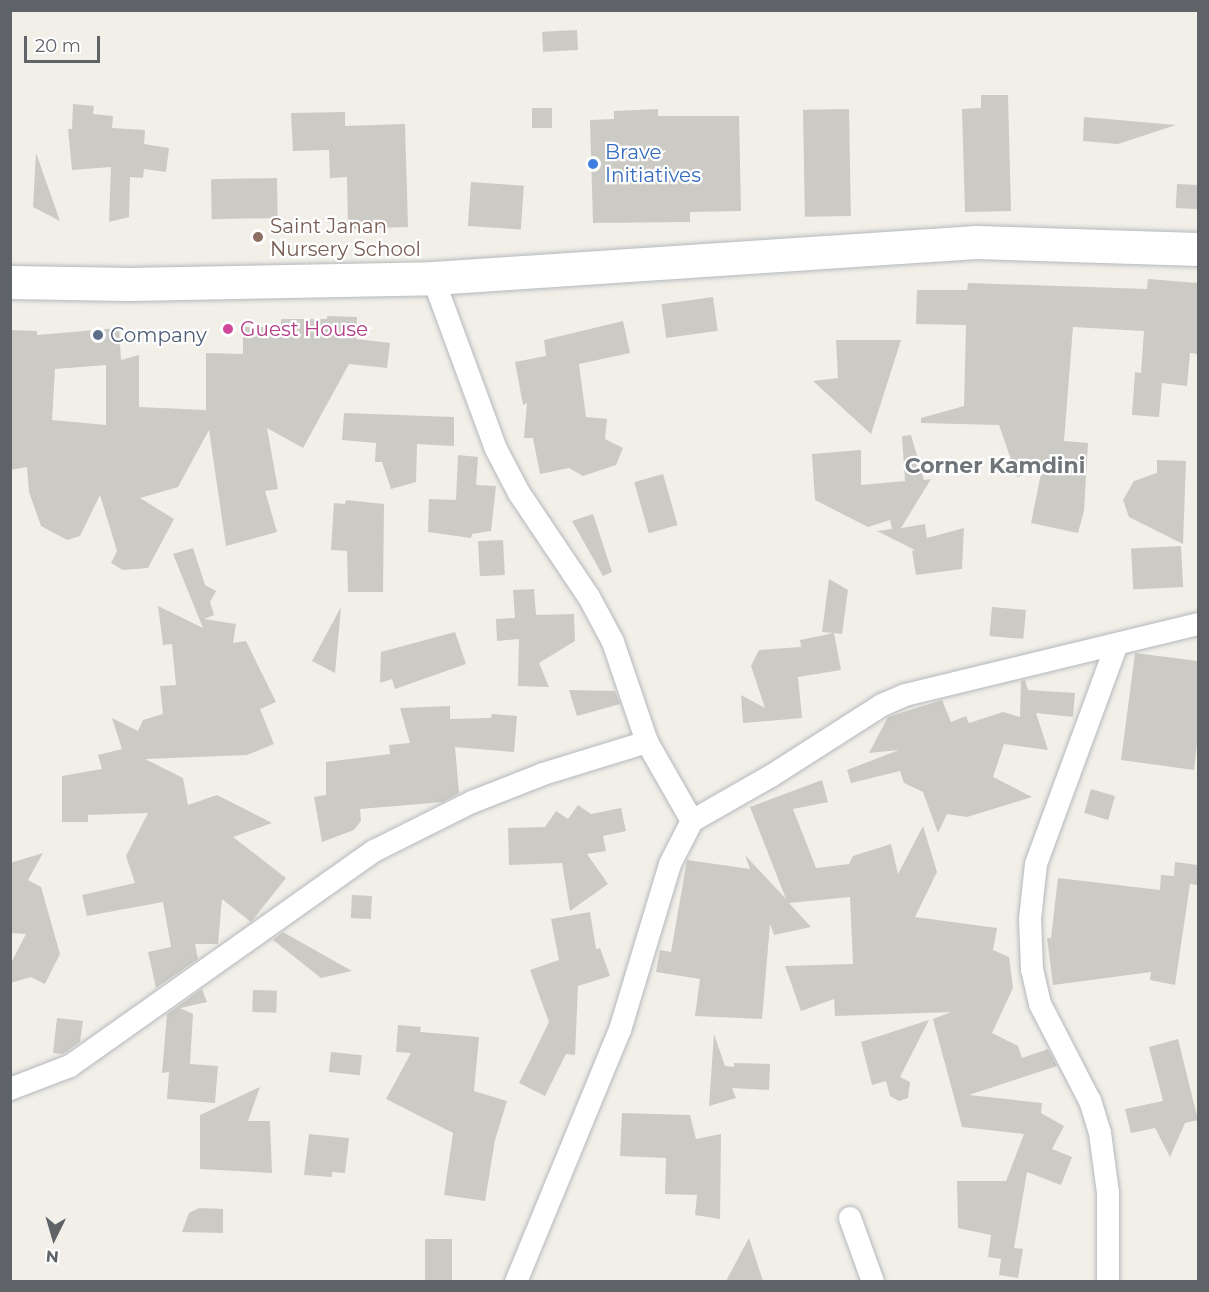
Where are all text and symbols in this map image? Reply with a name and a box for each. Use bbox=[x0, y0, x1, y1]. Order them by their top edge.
scale bar bbox=[27, 24, 104, 62]
text: 20 m bbox=[35, 35, 81, 57]
place label: Brave Initiatives bbox=[605, 140, 701, 187]
marker: Brave Initiatives bbox=[586, 157, 600, 171]
place label: Saint Janan Nursery School bbox=[270, 214, 421, 261]
marker: Saint Janan Nursery School bbox=[251, 230, 265, 244]
place label: Guest House bbox=[240, 317, 368, 341]
marker: Guest House bbox=[221, 322, 235, 336]
place label: Company bbox=[110, 323, 207, 347]
marker: Company bbox=[91, 328, 105, 342]
district label: Corner Kamdini bbox=[905, 453, 1085, 479]
north arrow bbox=[24, 1208, 84, 1268]
text: N bbox=[45, 1246, 60, 1266]

